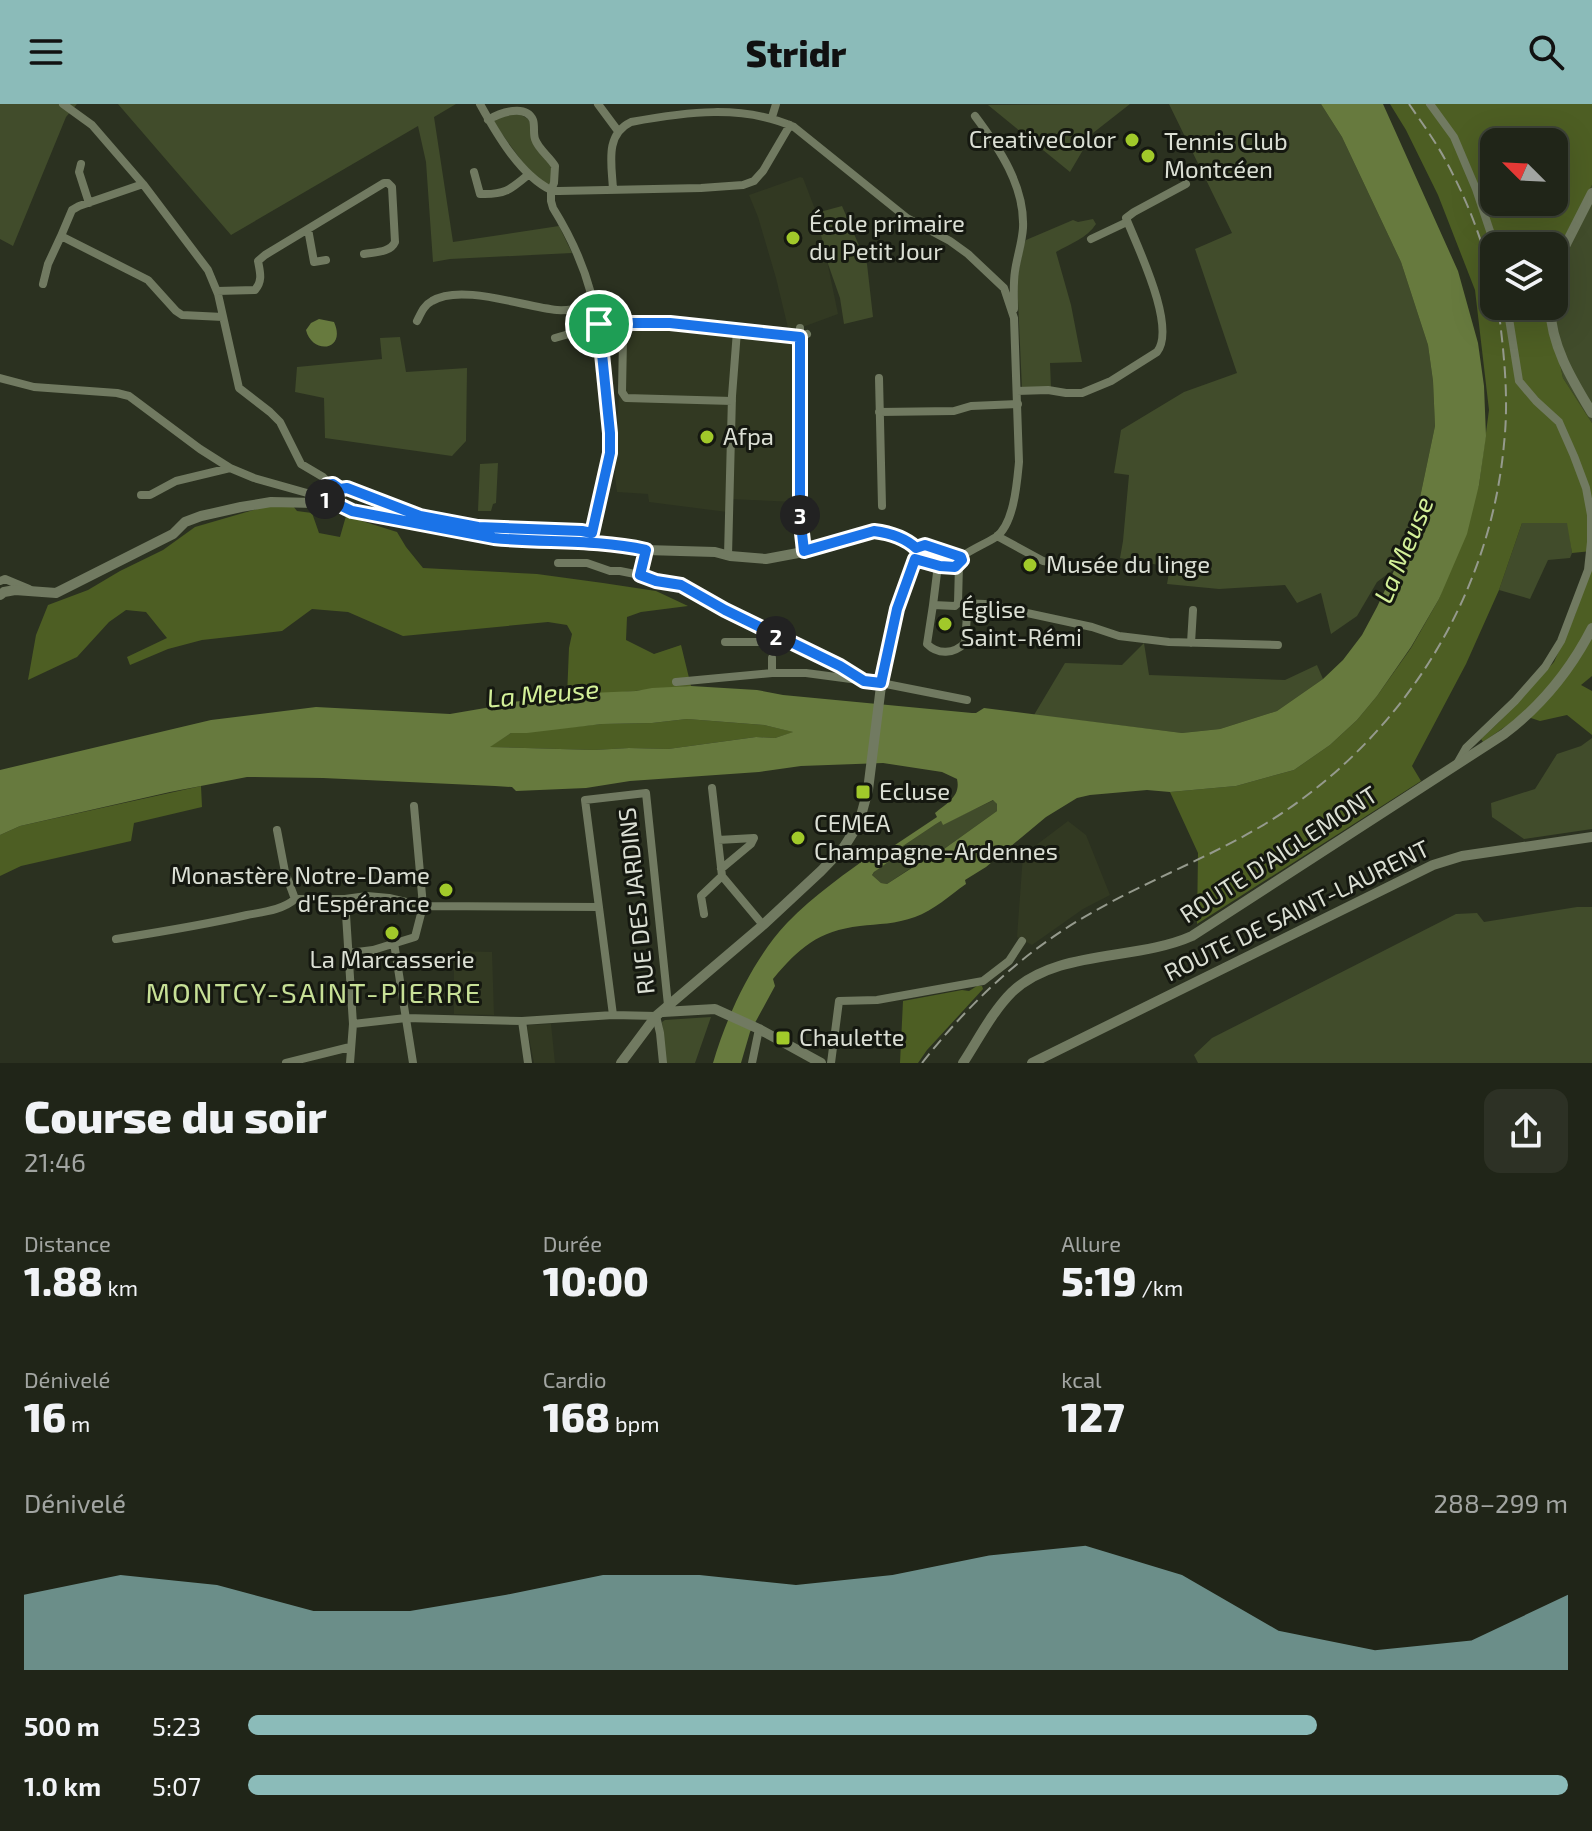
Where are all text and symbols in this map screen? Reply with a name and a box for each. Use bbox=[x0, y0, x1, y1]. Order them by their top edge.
icon: menu bbox=[24, 30, 68, 74]
icon: search bbox=[1524, 30, 1568, 74]
text: Stridr bbox=[746, 31, 846, 74]
place label: CreativeColor bbox=[969, 124, 1116, 153]
place label: Tennis Club Montcéen bbox=[1164, 126, 1288, 183]
north arrow bbox=[1480, 128, 1568, 216]
map controls bbox=[1480, 128, 1568, 320]
marker: CreativeColor bbox=[1123, 131, 1141, 149]
marker: Tennis Club Montcéen bbox=[1139, 147, 1157, 165]
place label: École primaire du Petit Jour bbox=[809, 208, 965, 265]
marker: École primaire du Petit Jour bbox=[784, 229, 802, 247]
button: layers bbox=[1480, 232, 1568, 320]
pin bbox=[565, 290, 633, 358]
icon: arrive bbox=[577, 302, 621, 346]
place label: Afpa bbox=[723, 421, 774, 450]
marker: Afpa bbox=[698, 428, 716, 446]
pin: 1 bbox=[305, 479, 345, 519]
text: 1 bbox=[320, 486, 330, 512]
water label: La Meuse bbox=[1366, 492, 1439, 607]
pin: 3 bbox=[780, 495, 820, 535]
text: 3 bbox=[794, 502, 806, 528]
place label: Musée du linge bbox=[1046, 549, 1210, 578]
marker: Musée du linge bbox=[1021, 556, 1039, 574]
place label: Église Saint-Rémi bbox=[961, 594, 1082, 651]
marker: Église Saint-Rémi bbox=[936, 615, 954, 633]
pin: 2 bbox=[756, 616, 796, 656]
text: 2 bbox=[770, 623, 782, 649]
water label: La Meuse bbox=[485, 672, 600, 713]
place label: Ecluse bbox=[879, 776, 950, 805]
street label: ROUTE D'AIGLEMONT bbox=[1174, 779, 1382, 928]
marker: Ecluse bbox=[854, 783, 872, 801]
street label: RUE DES JARDINS bbox=[611, 806, 660, 996]
place label: CEMEA Champagne-Ardennes bbox=[814, 808, 1058, 865]
marker: CEMEA Champagne-Ardennes bbox=[789, 829, 807, 847]
street label: ROUTE DE SAINT-LAURENT bbox=[1159, 833, 1434, 987]
place label: Monastère Notre-Dame d'Espérance bbox=[171, 860, 430, 917]
marker: Monastère Notre-Dame d'Espérance bbox=[437, 881, 455, 899]
marker: La Marcasserie bbox=[383, 924, 401, 942]
place label: La Marcasserie bbox=[309, 944, 475, 973]
district label: MONTCY-SAINT-PIERRE bbox=[146, 975, 482, 1009]
place label: Chaulette bbox=[799, 1022, 905, 1051]
marker: Chaulette bbox=[774, 1029, 792, 1047]
text: Course du soir bbox=[24, 1089, 327, 1142]
button: share bbox=[1484, 1089, 1568, 1173]
text: 21:46 bbox=[24, 1146, 86, 1177]
text: Distance bbox=[24, 1230, 111, 1256]
text: Durée bbox=[543, 1230, 602, 1256]
text: Allure bbox=[1061, 1230, 1121, 1256]
text: 1.88 bbox=[24, 1256, 103, 1304]
text: 10:00 bbox=[543, 1256, 649, 1304]
text: 5:19 bbox=[1061, 1256, 1137, 1304]
text: km bbox=[103, 1274, 138, 1300]
text: /km bbox=[1137, 1274, 1183, 1300]
text: Dénivelé bbox=[24, 1366, 110, 1392]
text: Cardio bbox=[543, 1366, 606, 1392]
text: kcal bbox=[1061, 1366, 1102, 1392]
text: 16 bbox=[24, 1392, 66, 1440]
text: 168 bbox=[543, 1392, 610, 1440]
text: 127 bbox=[1061, 1392, 1124, 1440]
text: m bbox=[66, 1410, 90, 1436]
text: bpm bbox=[610, 1410, 659, 1436]
text: Dénivelé bbox=[24, 1487, 126, 1518]
text: 288–299 m bbox=[1434, 1487, 1568, 1518]
text: 500 m bbox=[24, 1710, 100, 1741]
text: 5:23 bbox=[152, 1710, 201, 1741]
text: 1.0 km bbox=[24, 1770, 101, 1801]
text: 5:07 bbox=[152, 1770, 201, 1801]

